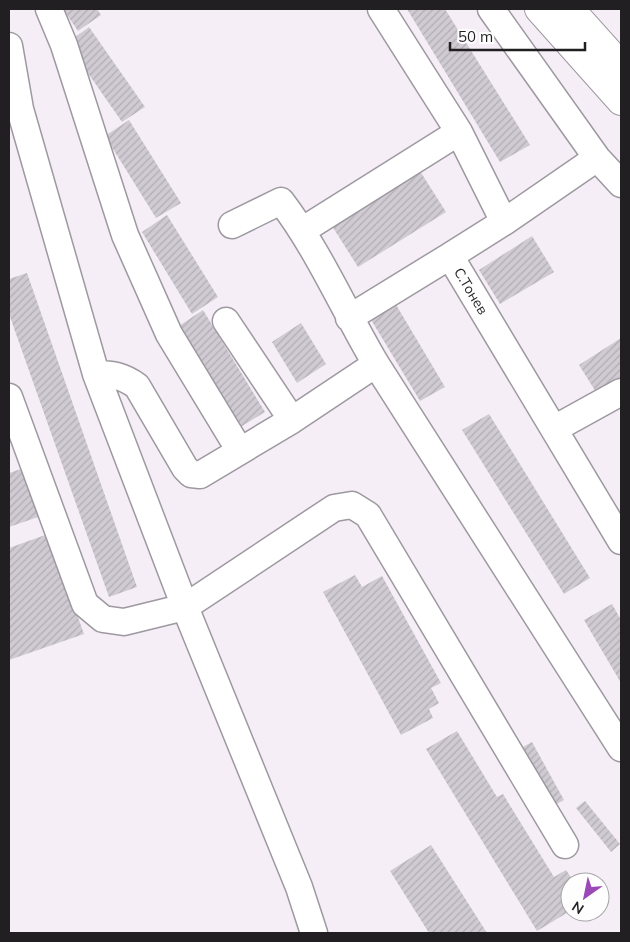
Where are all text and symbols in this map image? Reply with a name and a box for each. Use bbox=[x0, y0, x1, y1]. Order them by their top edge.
scale bar bbox=[450, 20, 585, 52]
text: 50 m bbox=[458, 27, 493, 46]
street label: С.Тонев bbox=[450, 264, 492, 318]
north arrow bbox=[560, 872, 610, 922]
text: N bbox=[569, 897, 587, 918]

